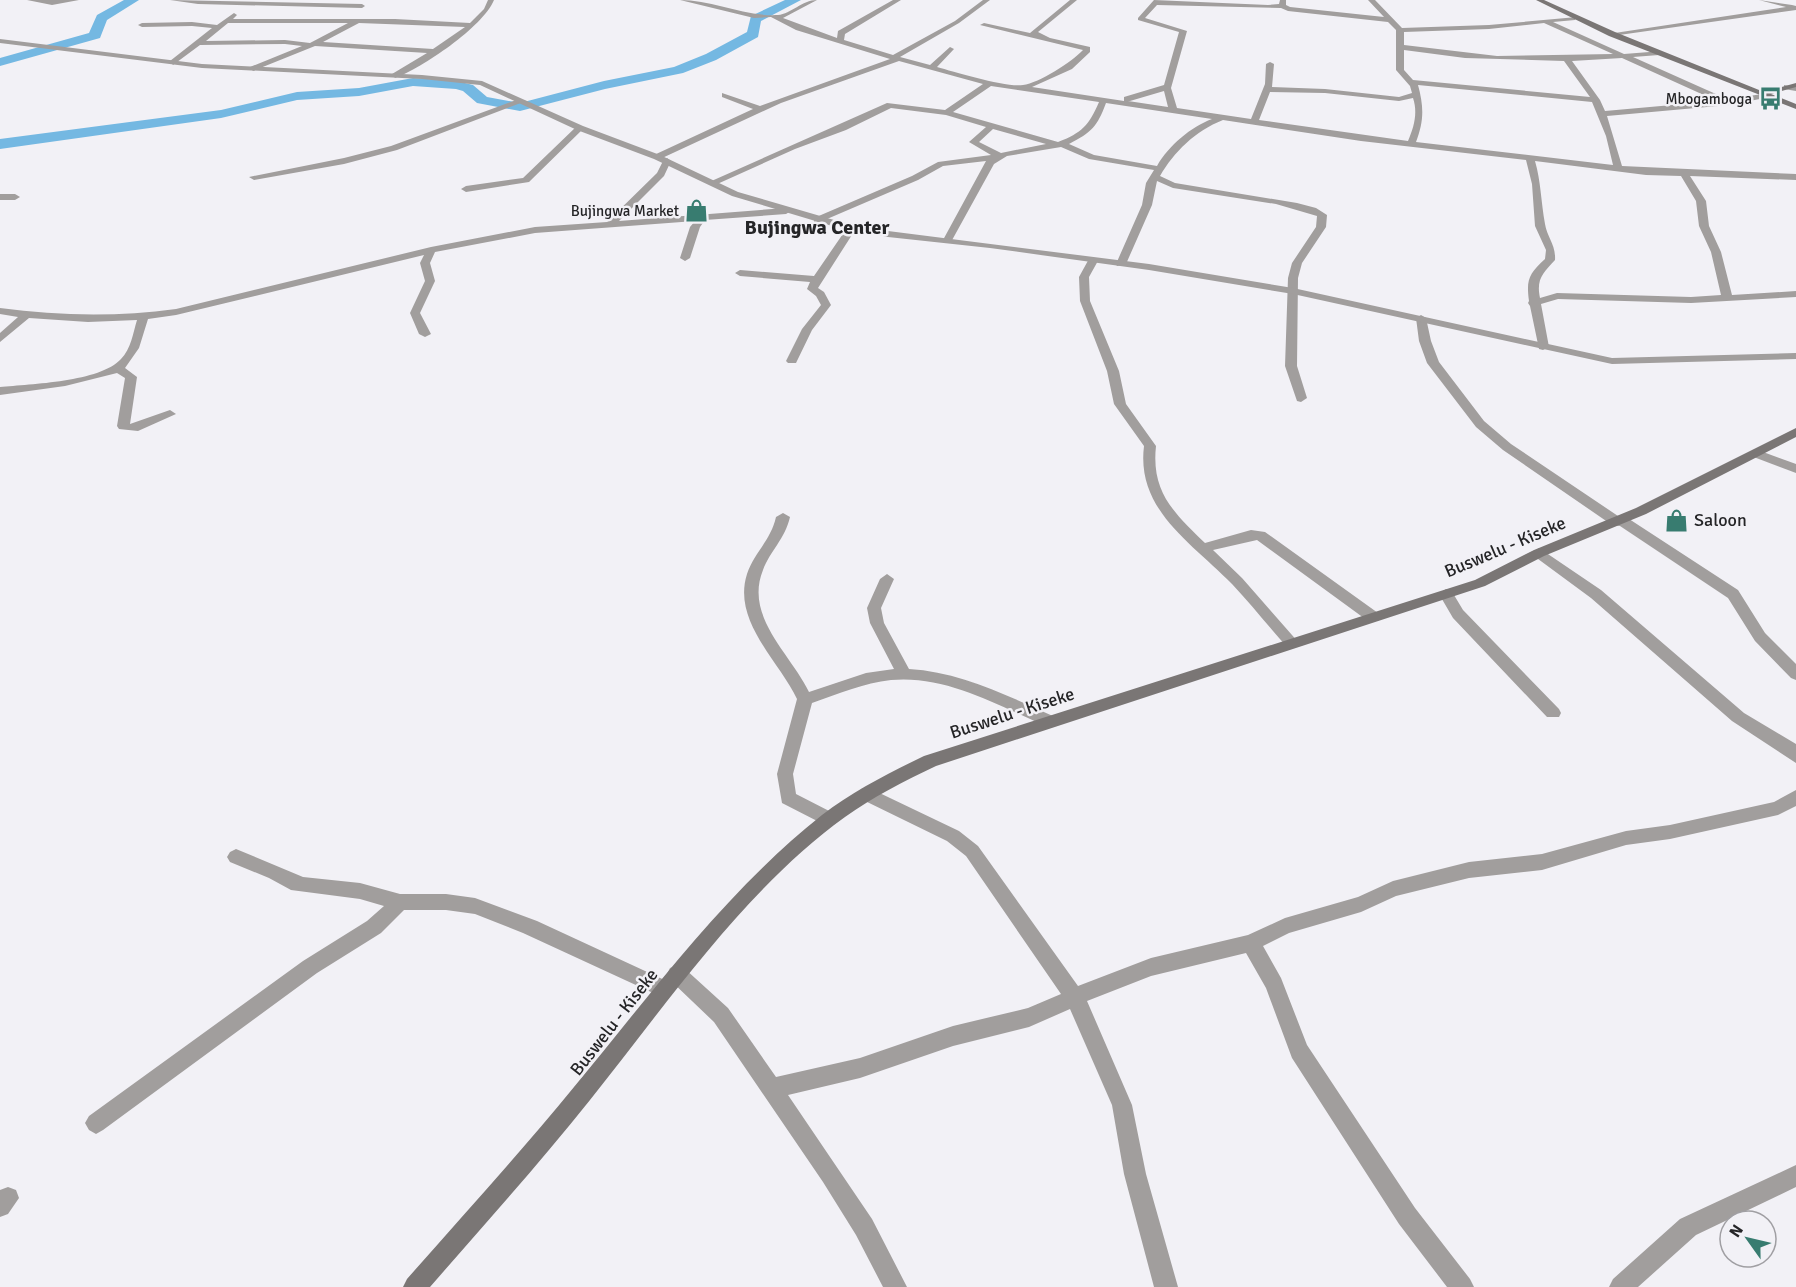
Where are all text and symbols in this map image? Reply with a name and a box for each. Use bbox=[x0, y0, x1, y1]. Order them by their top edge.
bus stop icon: Mbogamboga bbox=[1757, 86, 1783, 112]
place label: Mbogamboga bbox=[1665, 90, 1752, 108]
shop icon: Bujingwa Market bbox=[684, 198, 710, 224]
place label: Bujingwa Market bbox=[571, 202, 679, 220]
district label: Bujingwa Center bbox=[745, 215, 889, 240]
shop icon: Saloon bbox=[1663, 507, 1689, 533]
place label: Saloon bbox=[1694, 509, 1747, 531]
street label: Buswelu - Kiseke bbox=[1441, 512, 1569, 582]
street label: Buswelu - Kiseke bbox=[947, 682, 1077, 744]
street label: Buswelu - Kiseke bbox=[565, 964, 663, 1080]
north arrow bbox=[1718, 1209, 1778, 1269]
text: N bbox=[1725, 1221, 1748, 1241]

